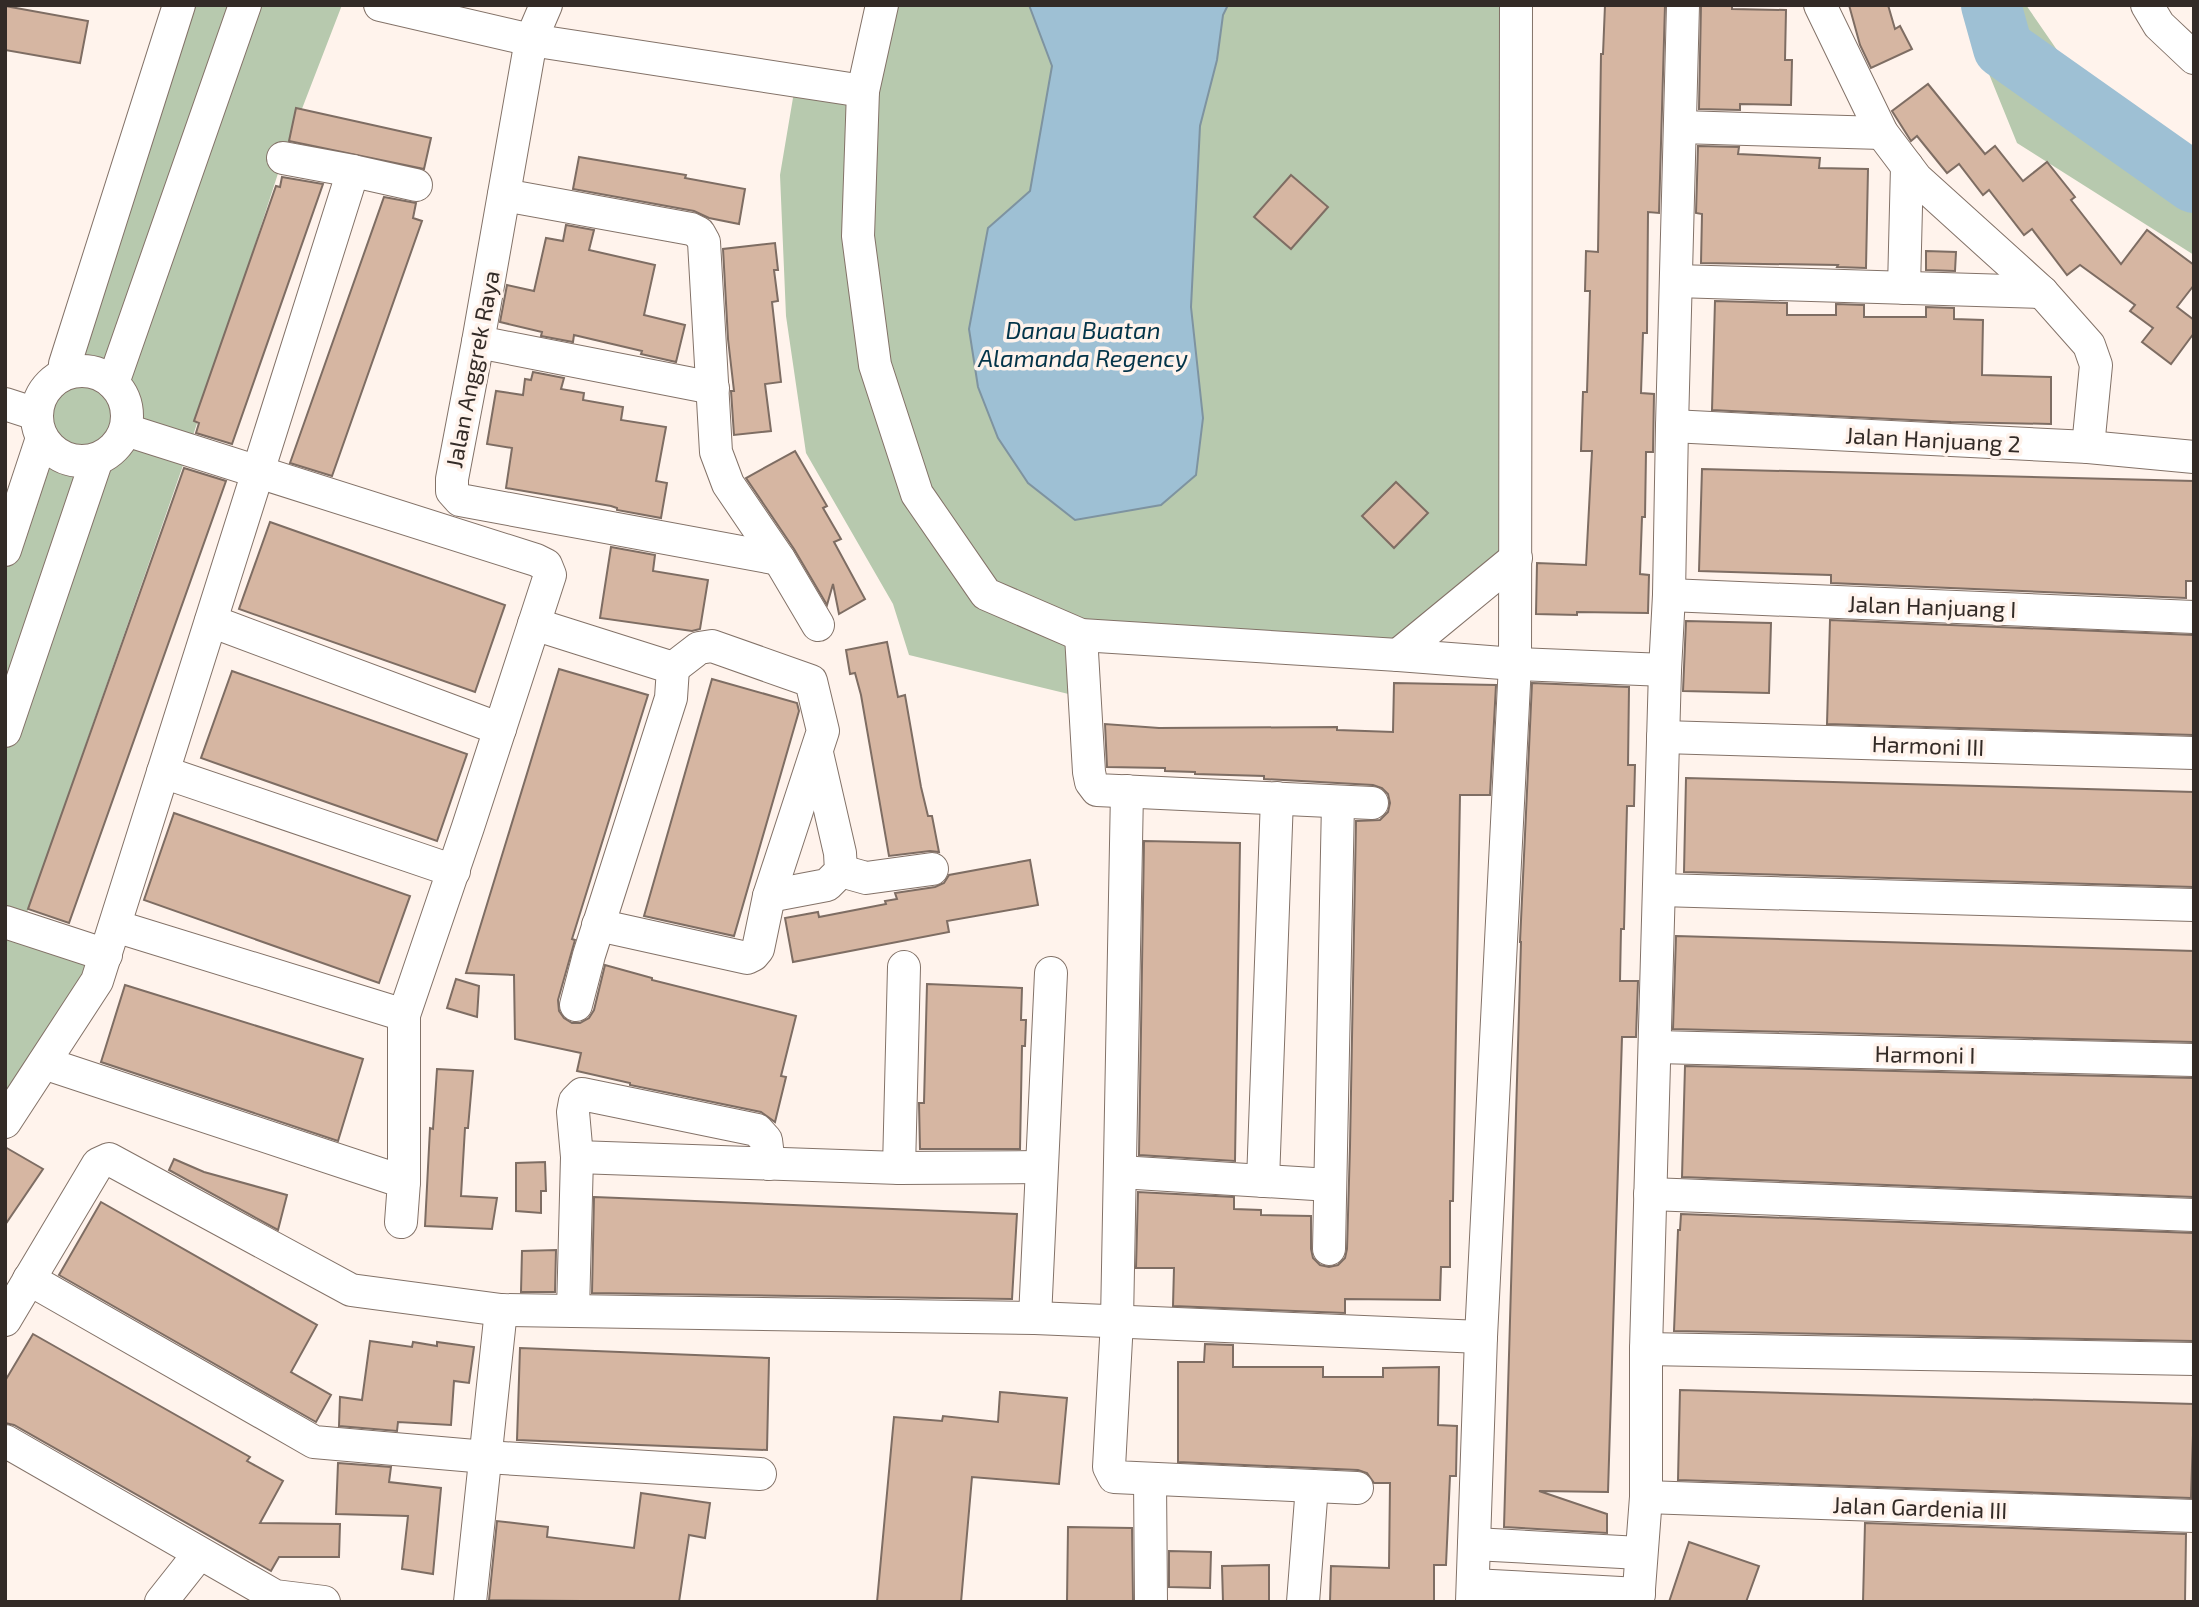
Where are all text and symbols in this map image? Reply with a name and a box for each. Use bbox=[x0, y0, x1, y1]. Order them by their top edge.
street label: Jalan Anggrek Raya bbox=[439, 268, 505, 470]
water label: Danau Buatan Alamanda Regency bbox=[977, 315, 1188, 372]
street label: Jalan Hanjuang 2 bbox=[1845, 420, 2021, 458]
street label: Jalan Hanjuang I bbox=[1847, 589, 2017, 623]
street label: Harmoni III bbox=[1871, 729, 1985, 761]
street label: Harmoni I bbox=[1874, 1039, 1976, 1069]
street label: Jalan Gardenia III bbox=[1832, 1490, 2008, 1524]

